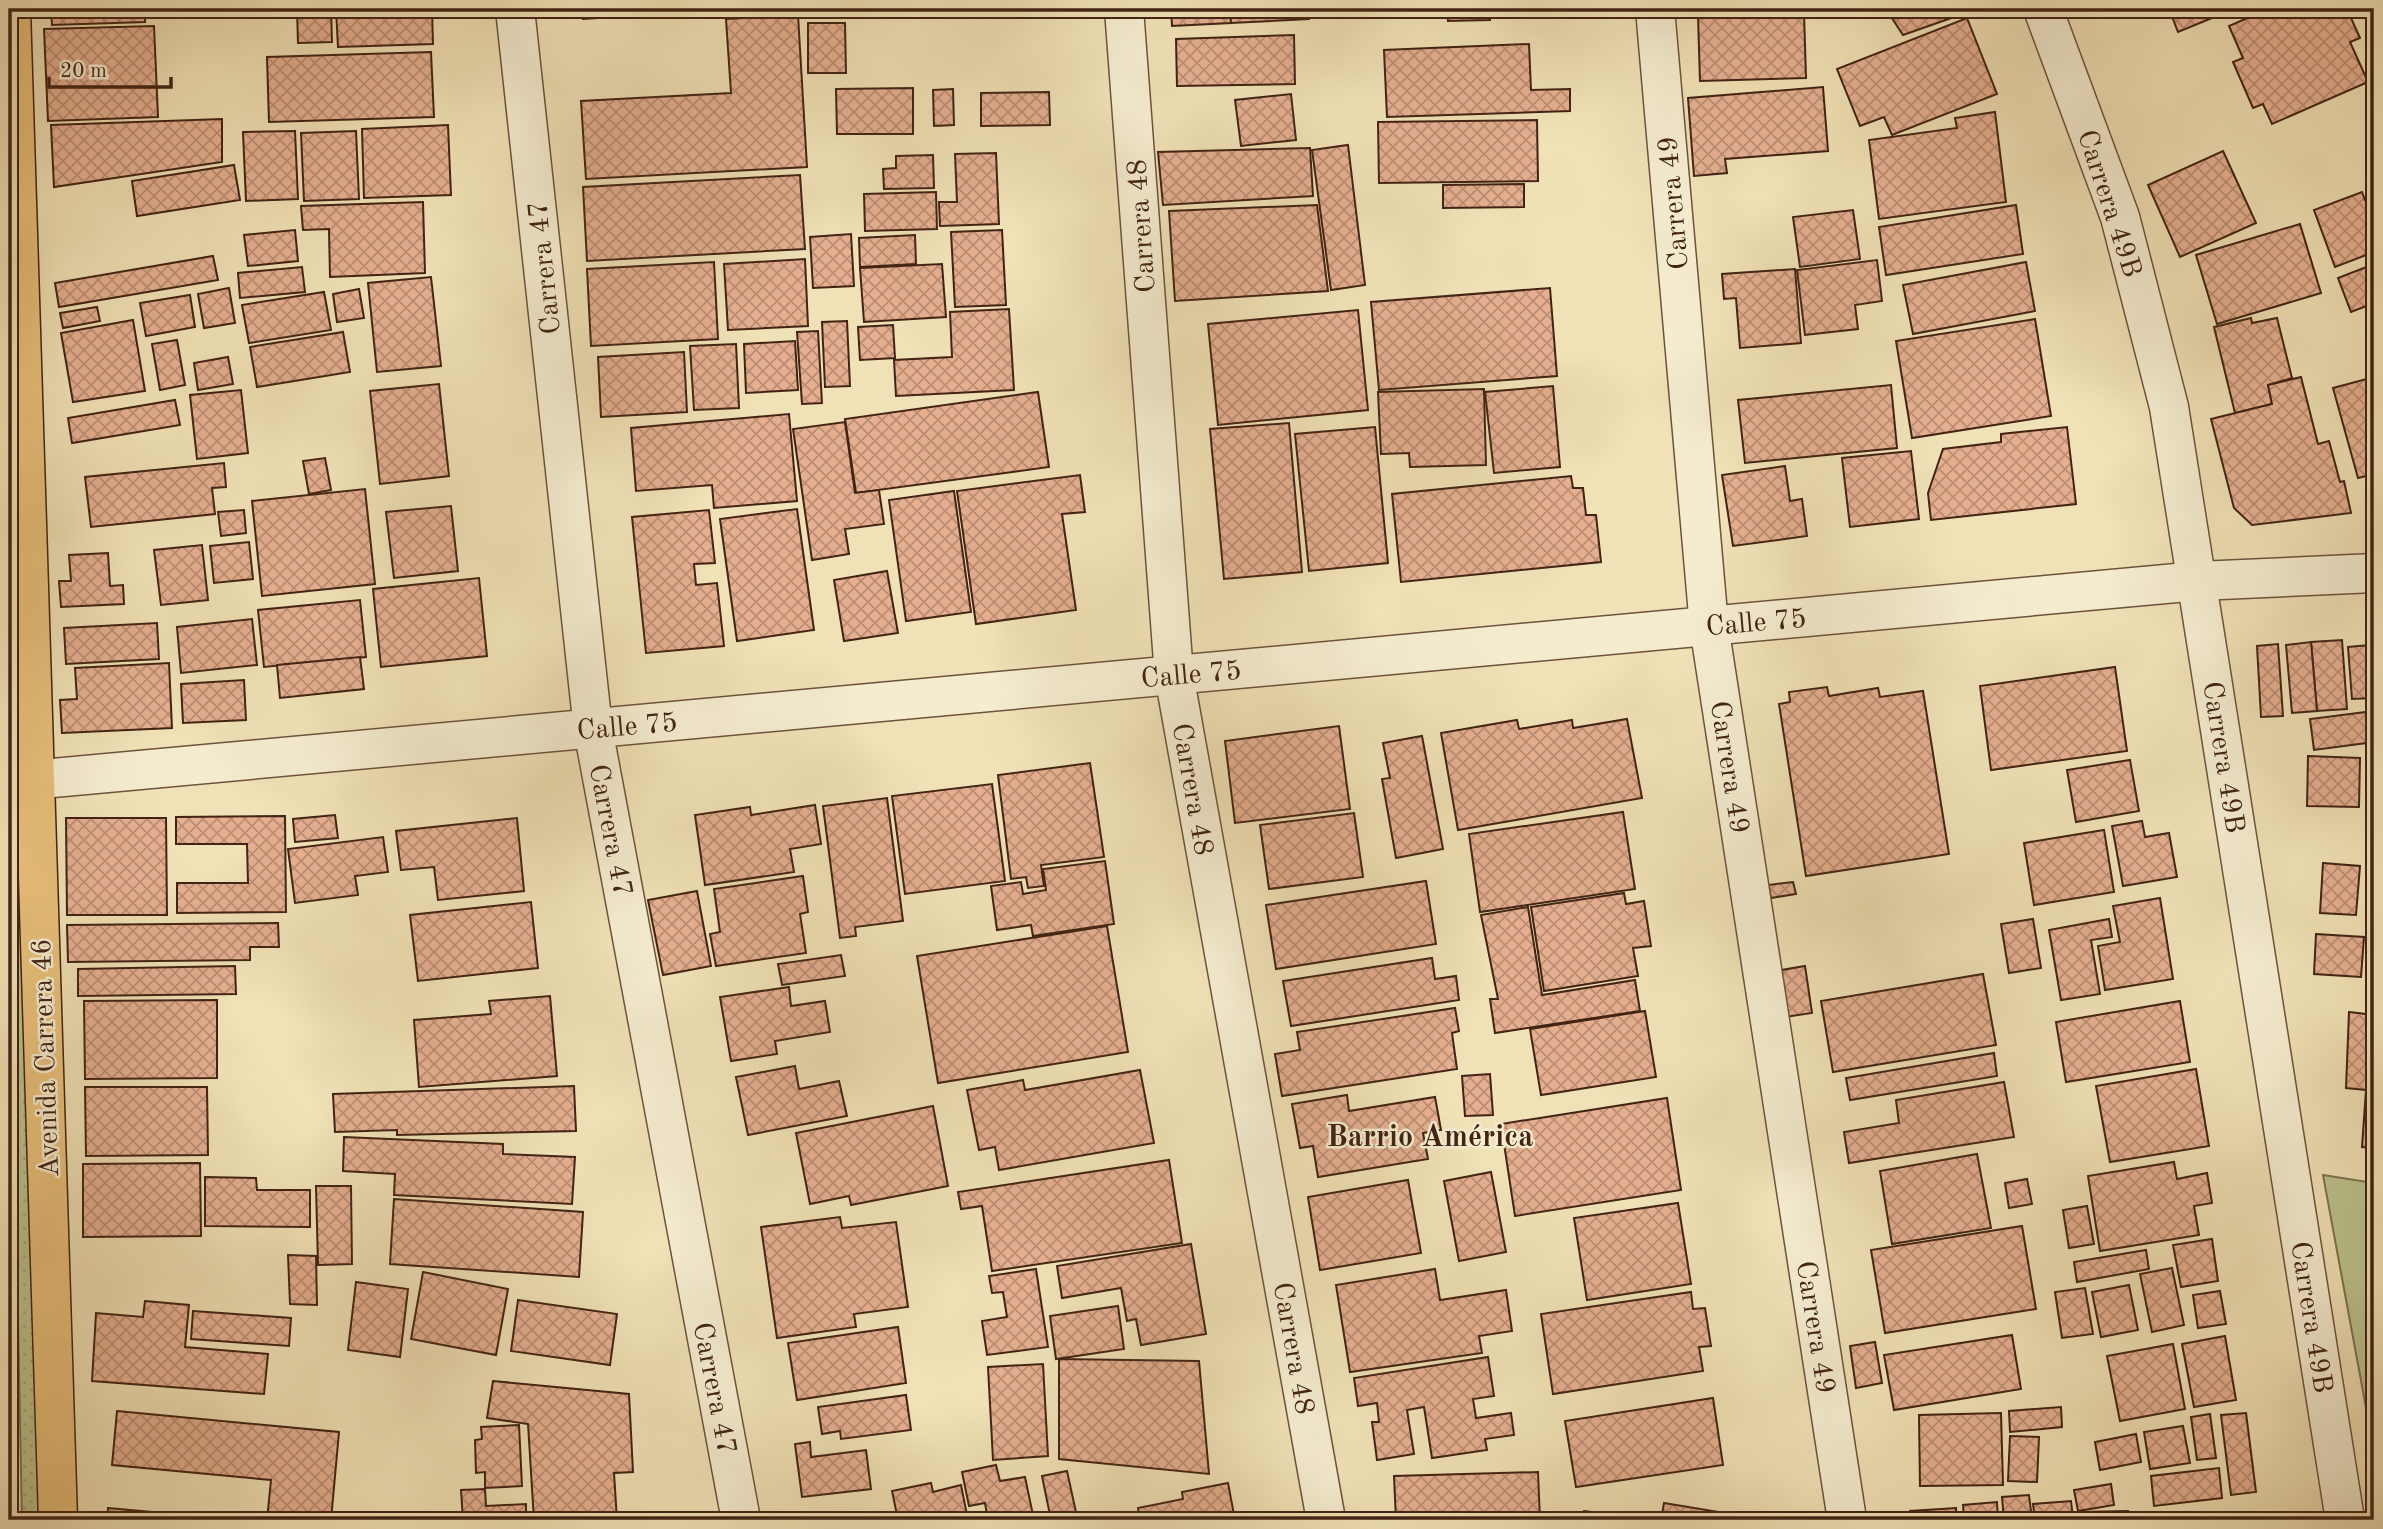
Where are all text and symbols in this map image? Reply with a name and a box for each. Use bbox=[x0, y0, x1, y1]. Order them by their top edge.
scale bar bbox=[49, 46, 172, 90]
text: 20 m bbox=[60, 61, 107, 82]
street label: Carrera 49B bbox=[2071, 127, 2145, 281]
street label: Carrera 49 bbox=[1655, 135, 1695, 271]
street label: Carrera 48 bbox=[1124, 158, 1162, 294]
street label: Carrera 47 bbox=[525, 200, 567, 336]
street label: Calle 75 bbox=[1705, 606, 1808, 642]
street label: Calle 75 bbox=[1140, 658, 1243, 694]
street label: Carrera 49B bbox=[2196, 680, 2248, 835]
street label: Carrera 49 bbox=[1704, 699, 1752, 836]
street label: Calle 75 bbox=[576, 710, 679, 746]
street label: Carrera 48 bbox=[1166, 721, 1216, 858]
street label: Carrera 47 bbox=[583, 762, 636, 899]
street label: Avenida Carrera 46 bbox=[29, 938, 65, 1178]
district label: Barrio América bbox=[1327, 1123, 1533, 1153]
street label: Carrera 49B bbox=[2284, 1240, 2336, 1395]
street label: Carrera 49 bbox=[1790, 1259, 1838, 1396]
street label: Carrera 48 bbox=[1267, 1280, 1317, 1417]
street label: Carrera 47 bbox=[687, 1320, 740, 1457]

